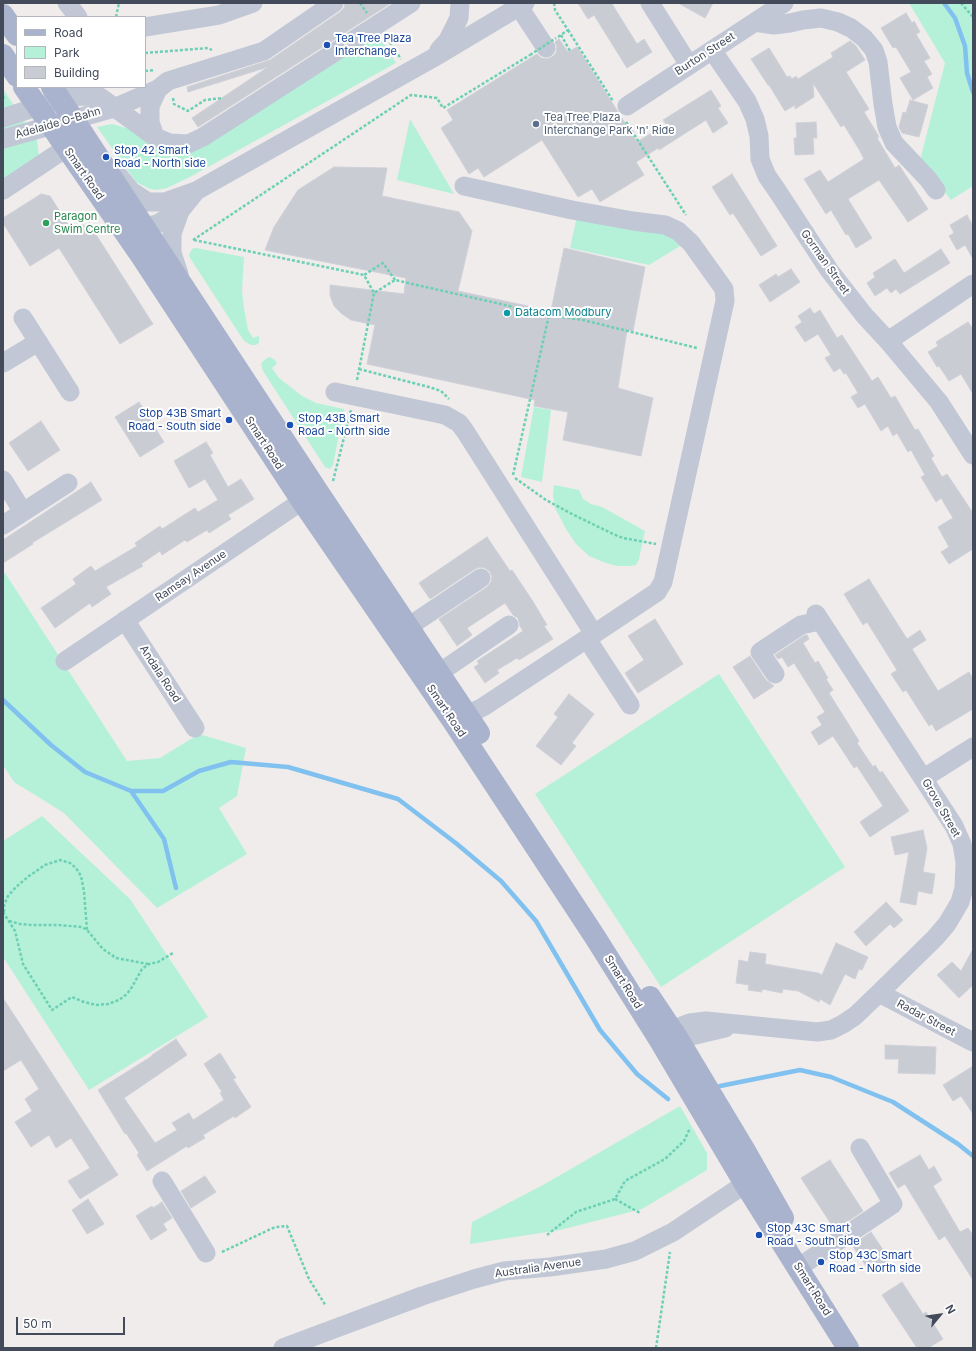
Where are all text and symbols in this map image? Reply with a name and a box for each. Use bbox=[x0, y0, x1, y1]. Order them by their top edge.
legend bbox=[16, 16, 146, 88]
text: Road bbox=[54, 25, 83, 40]
street label: Burton Street bbox=[673, 30, 737, 78]
place label: Tea Tree Plaza Interchange bbox=[335, 32, 412, 58]
marker: Tea Tree Plaza Interchange bbox=[322, 40, 332, 50]
text: Park bbox=[54, 45, 80, 60]
text: Building bbox=[54, 65, 99, 80]
street label: Adelaide O-Bahn bbox=[14, 104, 102, 142]
place label: Tea Tree Plaza Interchange Park 'n' Ride bbox=[544, 111, 675, 137]
marker: Tea Tree Plaza Interchange Park 'n' Ride bbox=[531, 119, 541, 129]
place label: Stop 42 Smart Road - North side bbox=[114, 144, 206, 170]
street label: Smart Road bbox=[61, 145, 107, 203]
marker: Stop 42 Smart Road - North side bbox=[101, 152, 111, 162]
place label: Paragon Swim Centre bbox=[54, 210, 120, 236]
marker: Paragon Swim Centre bbox=[41, 218, 51, 228]
street label: Gorman Street bbox=[798, 227, 852, 297]
place label: Datacom Modbury bbox=[515, 306, 612, 320]
marker: Datacom Modbury bbox=[502, 308, 512, 318]
place label: Stop 43B Smart Road - South side bbox=[128, 407, 221, 433]
place label: Stop 43B Smart Road - North side bbox=[298, 412, 390, 438]
street label: Smart Road bbox=[242, 414, 286, 472]
marker: Stop 43B Smart Road - South side bbox=[224, 415, 234, 425]
marker: Stop 43B Smart Road - North side bbox=[285, 420, 295, 430]
street label: Ramsay Avenue bbox=[153, 547, 229, 605]
street label: Andala Road bbox=[137, 643, 183, 705]
street label: Smart Road bbox=[424, 682, 468, 740]
street label: Grove Street bbox=[919, 777, 963, 839]
street label: Smart Road bbox=[601, 953, 645, 1011]
street label: Radar Street bbox=[894, 997, 958, 1039]
place label: Stop 43C Smart Road - South side bbox=[767, 1222, 860, 1248]
marker: Stop 43C Smart Road - South side bbox=[754, 1230, 764, 1240]
place label: Stop 43C Smart Road - North side bbox=[829, 1249, 921, 1275]
street label: Australia Avenue bbox=[494, 1255, 582, 1281]
marker: Stop 43C Smart Road - North side bbox=[816, 1257, 826, 1267]
street label: Smart Road bbox=[790, 1260, 834, 1318]
north arrow bbox=[920, 1295, 960, 1335]
text: N bbox=[942, 1302, 959, 1316]
scale bar bbox=[18, 1309, 127, 1335]
text: 50 m bbox=[23, 1316, 52, 1331]

